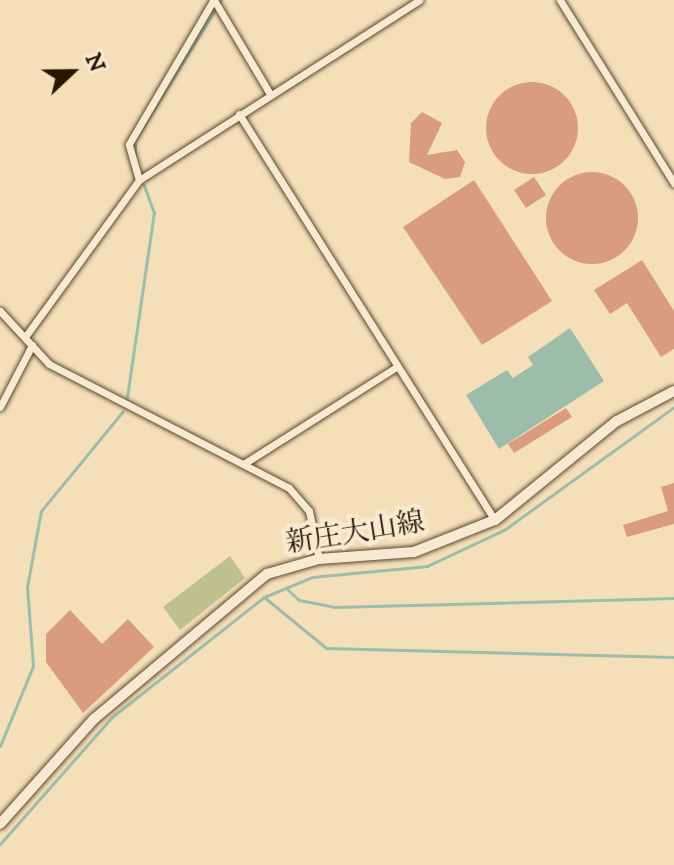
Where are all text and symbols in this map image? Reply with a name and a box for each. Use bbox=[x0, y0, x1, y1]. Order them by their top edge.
north arrow bbox=[32, 32, 112, 112]
text: N bbox=[79, 49, 111, 76]
street label: 新庄大山線 bbox=[283, 505, 427, 561]

